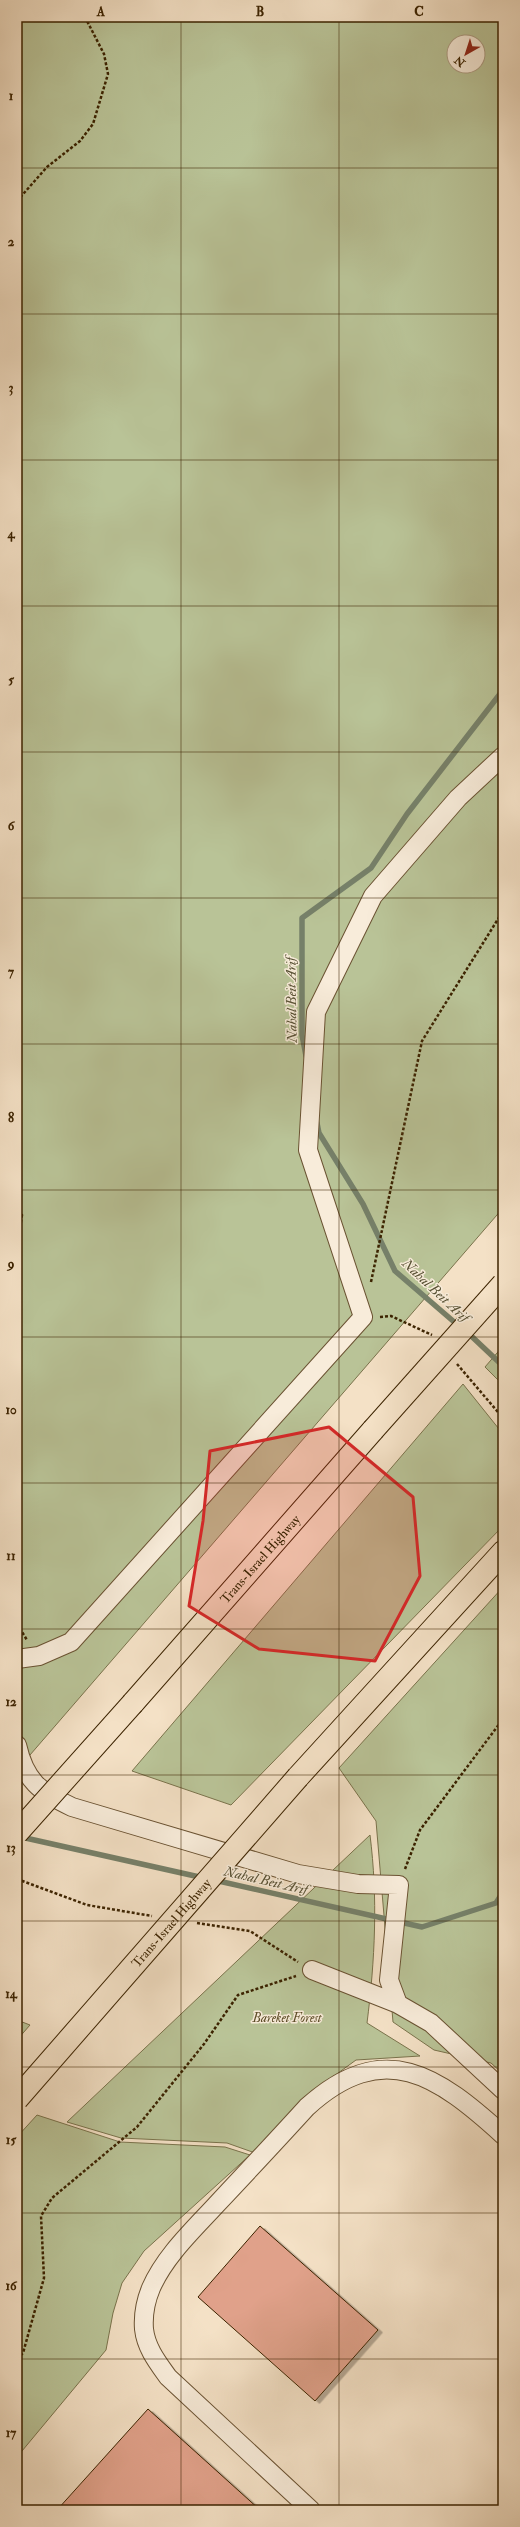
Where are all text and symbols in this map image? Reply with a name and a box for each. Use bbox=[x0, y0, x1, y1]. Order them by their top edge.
text: A bbox=[96, 4, 106, 20]
text: B bbox=[256, 4, 264, 20]
text: C bbox=[414, 4, 424, 20]
north arrow bbox=[446, 34, 486, 74]
text: N bbox=[451, 53, 469, 70]
text: 1 bbox=[9, 88, 14, 104]
text: 2 bbox=[8, 234, 15, 250]
text: 3 bbox=[9, 380, 14, 396]
text: 4 bbox=[6, 526, 15, 542]
text: 5 bbox=[8, 672, 14, 688]
text: 6 bbox=[8, 818, 16, 834]
water label: Nahal Beit Arif bbox=[282, 953, 301, 1044]
text: 7 bbox=[8, 964, 15, 980]
text: 8 bbox=[8, 1110, 14, 1126]
water label: Nahal Beit Arif bbox=[398, 1254, 476, 1328]
text: 9 bbox=[6, 1256, 15, 1272]
text: 10 bbox=[5, 1402, 17, 1418]
street label: Trans-Israel Highway bbox=[217, 1512, 305, 1607]
text: 11 bbox=[6, 1548, 16, 1564]
text: 12 bbox=[5, 1694, 17, 1710]
text: 13 bbox=[6, 1840, 16, 1856]
water label: Nahal Beit Arif bbox=[221, 1862, 313, 1899]
street label: Trans-Israel Highway bbox=[129, 1875, 216, 1971]
text: 14 bbox=[5, 1986, 18, 2002]
park label: Bareket Forest bbox=[251, 2010, 323, 2026]
text: 15 bbox=[6, 2132, 16, 2148]
text: 16 bbox=[5, 2278, 18, 2294]
text: 17 bbox=[6, 2425, 17, 2441]

